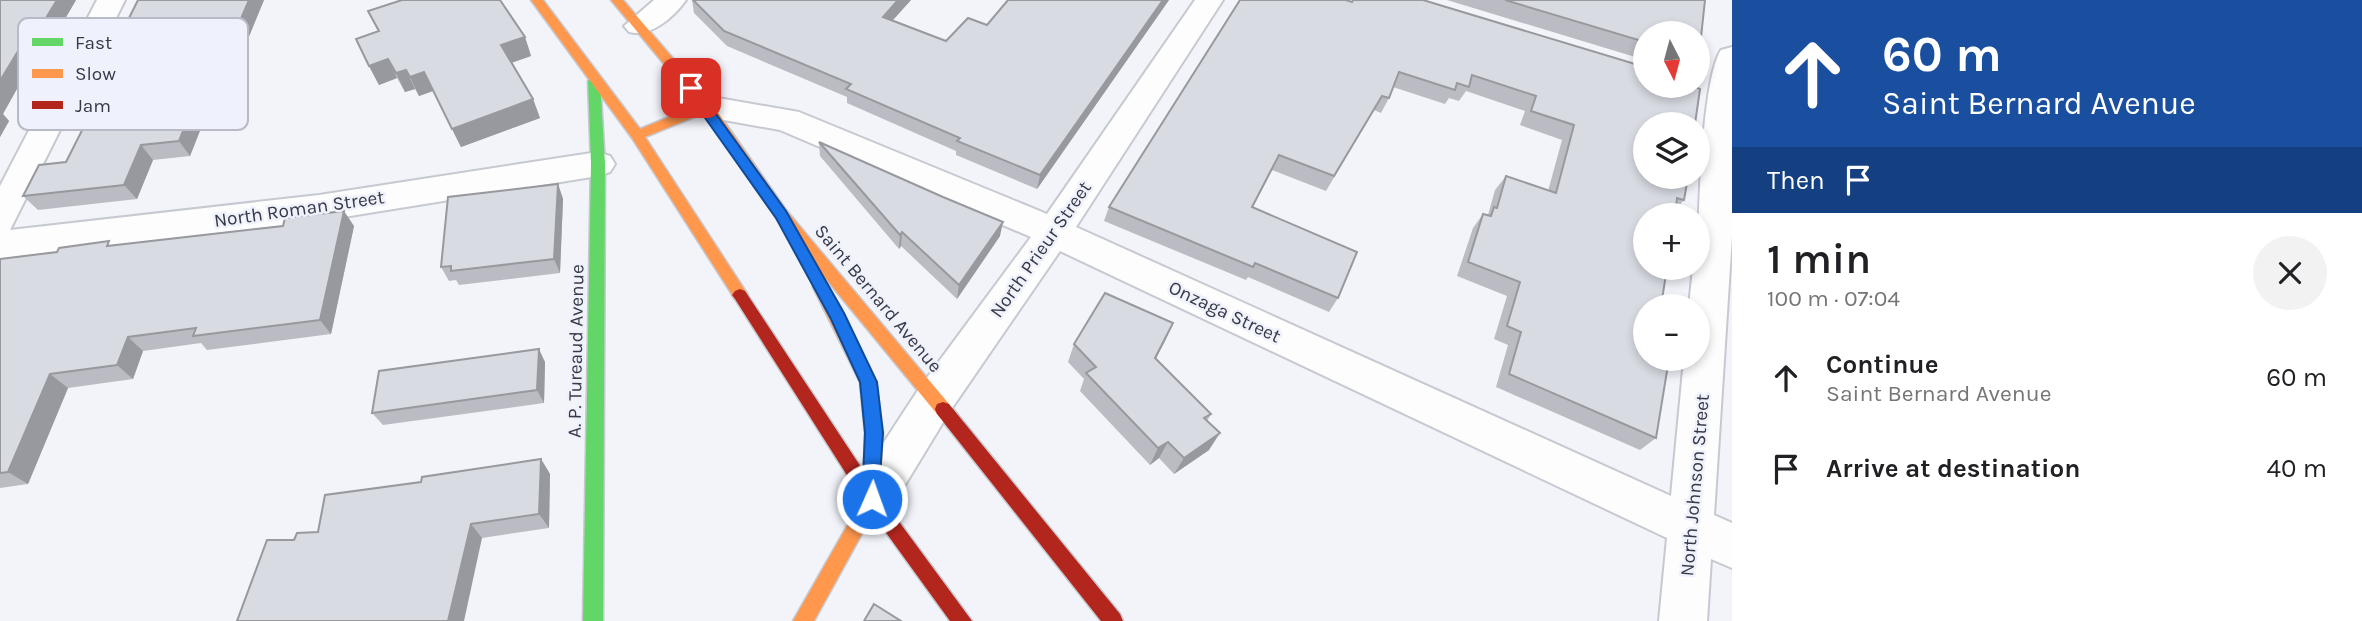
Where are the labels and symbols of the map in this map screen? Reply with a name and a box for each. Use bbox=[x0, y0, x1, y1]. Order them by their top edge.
legend bbox=[18, 18, 248, 130]
north arrow bbox=[1633, 21, 1710, 98]
text: Fast bbox=[75, 32, 112, 54]
pin bbox=[661, 58, 721, 118]
text: Slow bbox=[75, 63, 116, 85]
text: Jam bbox=[75, 95, 111, 117]
street label: North Prieur Street bbox=[986, 177, 1096, 322]
street label: North Roman Street bbox=[213, 186, 386, 232]
street label: Saint Bernard Avenue bbox=[810, 220, 947, 377]
street label: A. P. Tureaud Avenue bbox=[563, 264, 589, 438]
street label: Onzaga Street bbox=[1165, 276, 1284, 347]
street label: North Johnson Street bbox=[1676, 393, 1714, 577]
position arrow bbox=[835, 462, 909, 536]

